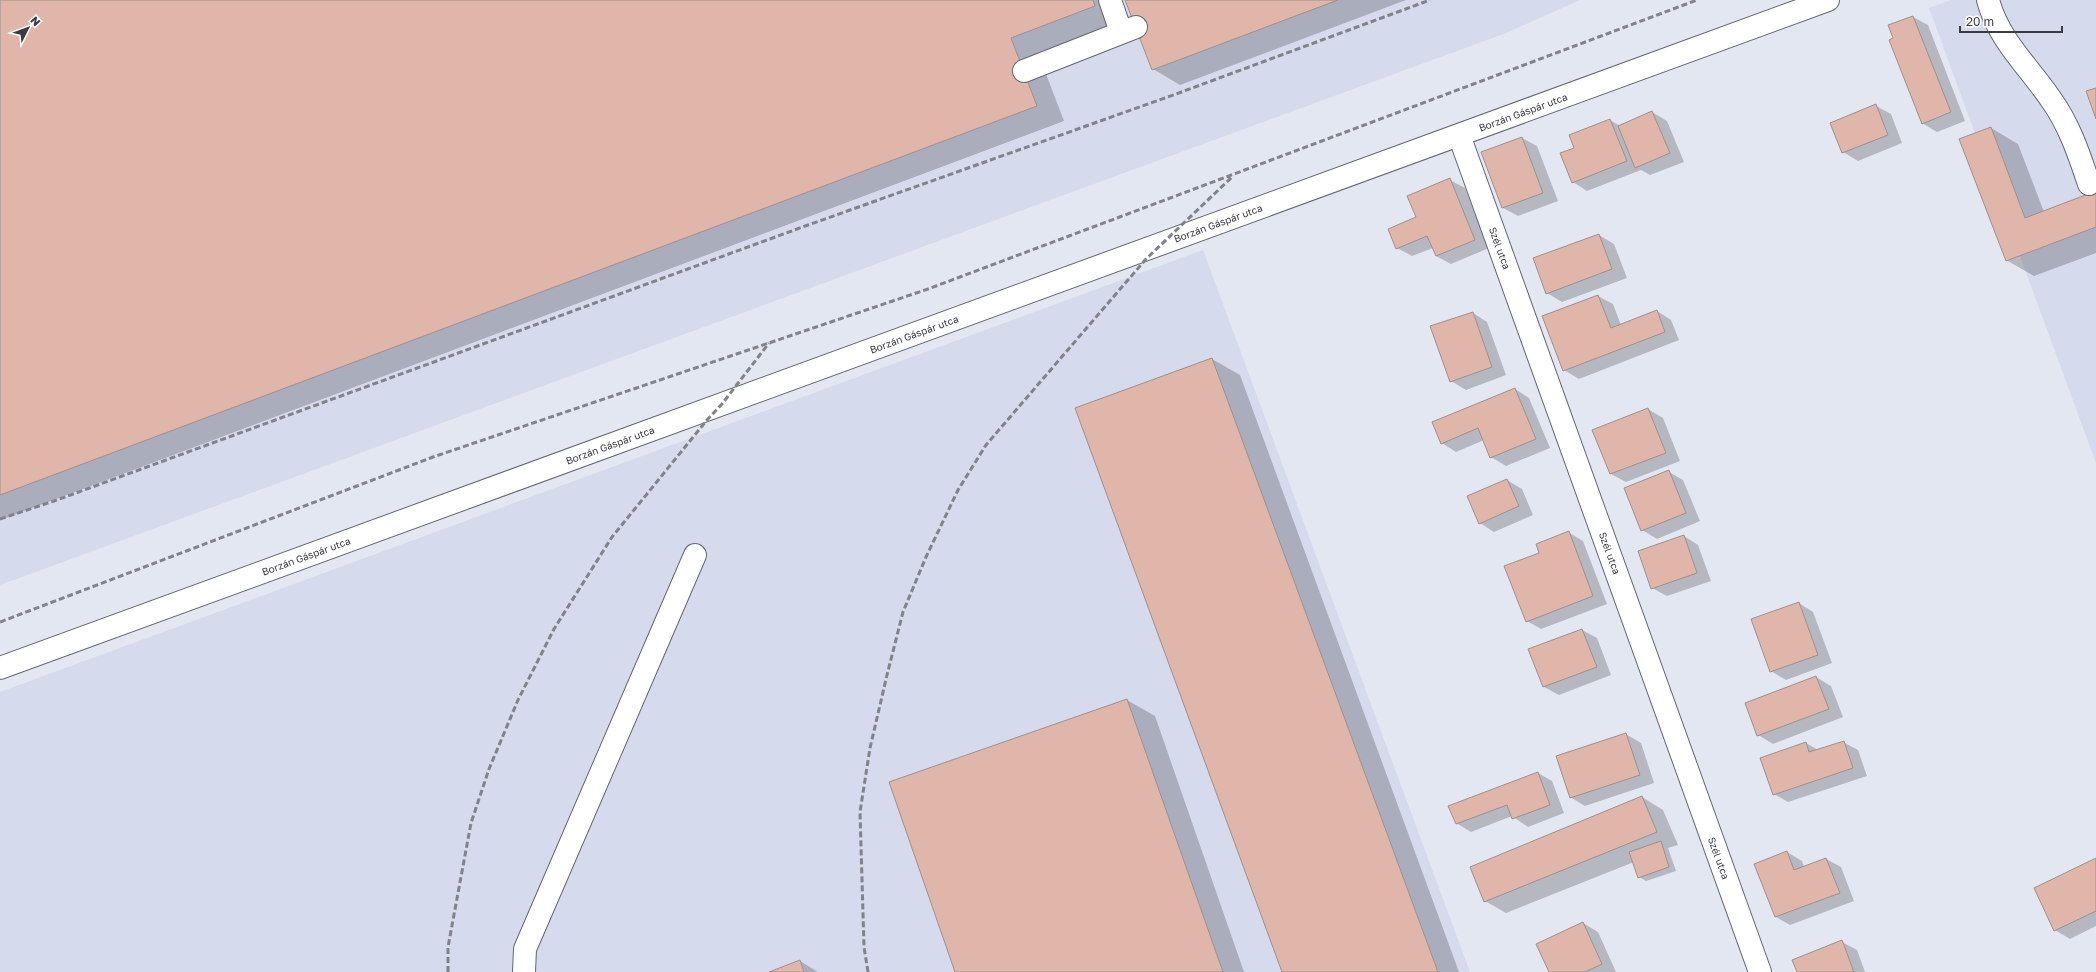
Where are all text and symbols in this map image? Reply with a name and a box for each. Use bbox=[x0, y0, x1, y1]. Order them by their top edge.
north arrow bbox=[8, 8, 48, 48]
scale bar bbox=[1960, 8, 2062, 34]
text: N bbox=[28, 14, 43, 28]
text: 20 m bbox=[1966, 14, 1994, 29]
street label: Borzán Gáspár utca bbox=[1477, 90, 1569, 134]
street label: Borzán Gáspár utca bbox=[1172, 201, 1264, 245]
street label: Szél utca bbox=[1487, 225, 1513, 271]
street label: Borzán Gáspár utca bbox=[868, 312, 960, 356]
street label: Borzán Gáspár utca bbox=[564, 423, 656, 467]
street label: Szél utca bbox=[1597, 530, 1623, 576]
street label: Borzán Gáspár utca bbox=[260, 534, 352, 578]
street label: Szél utca bbox=[1706, 835, 1732, 881]

